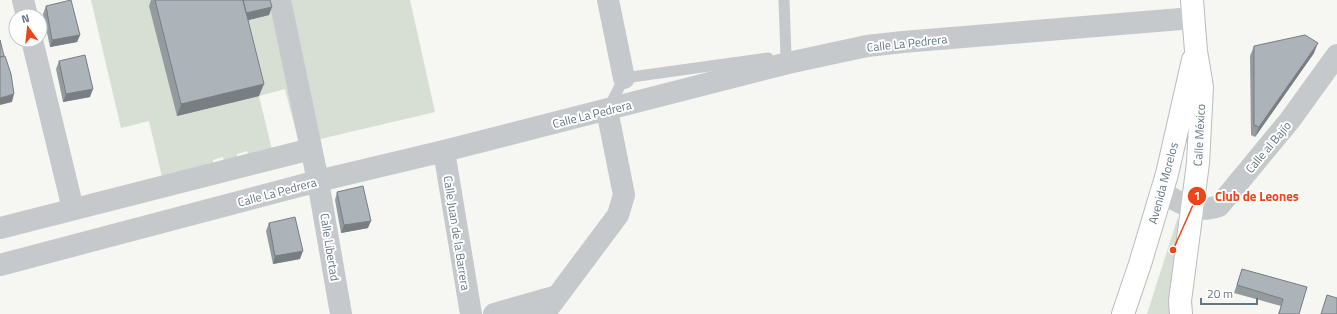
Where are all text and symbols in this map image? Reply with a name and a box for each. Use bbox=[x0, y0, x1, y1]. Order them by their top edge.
north arrow bbox=[8, 8, 48, 48]
text: N bbox=[20, 10, 31, 27]
street label: Calle La Pedrera bbox=[866, 29, 948, 57]
street label: Calle La Pedrera bbox=[550, 95, 634, 133]
street label: Calle México bbox=[1188, 103, 1210, 167]
street label: Calle al Bajío bbox=[1240, 117, 1296, 177]
street label: Avenida Morelos bbox=[1143, 140, 1183, 226]
street label: Calle La Pedrera bbox=[235, 172, 319, 212]
street label: Calle Juan de la Barrera bbox=[439, 174, 475, 292]
callout: Club de Leones bbox=[1187, 184, 1307, 209]
text: 1 bbox=[1194, 186, 1200, 205]
text: Club de Leones bbox=[1215, 186, 1299, 206]
street label: Calle Libertad bbox=[315, 212, 345, 282]
scale bar bbox=[1201, 280, 1257, 306]
text: 20 m bbox=[1207, 284, 1233, 303]

